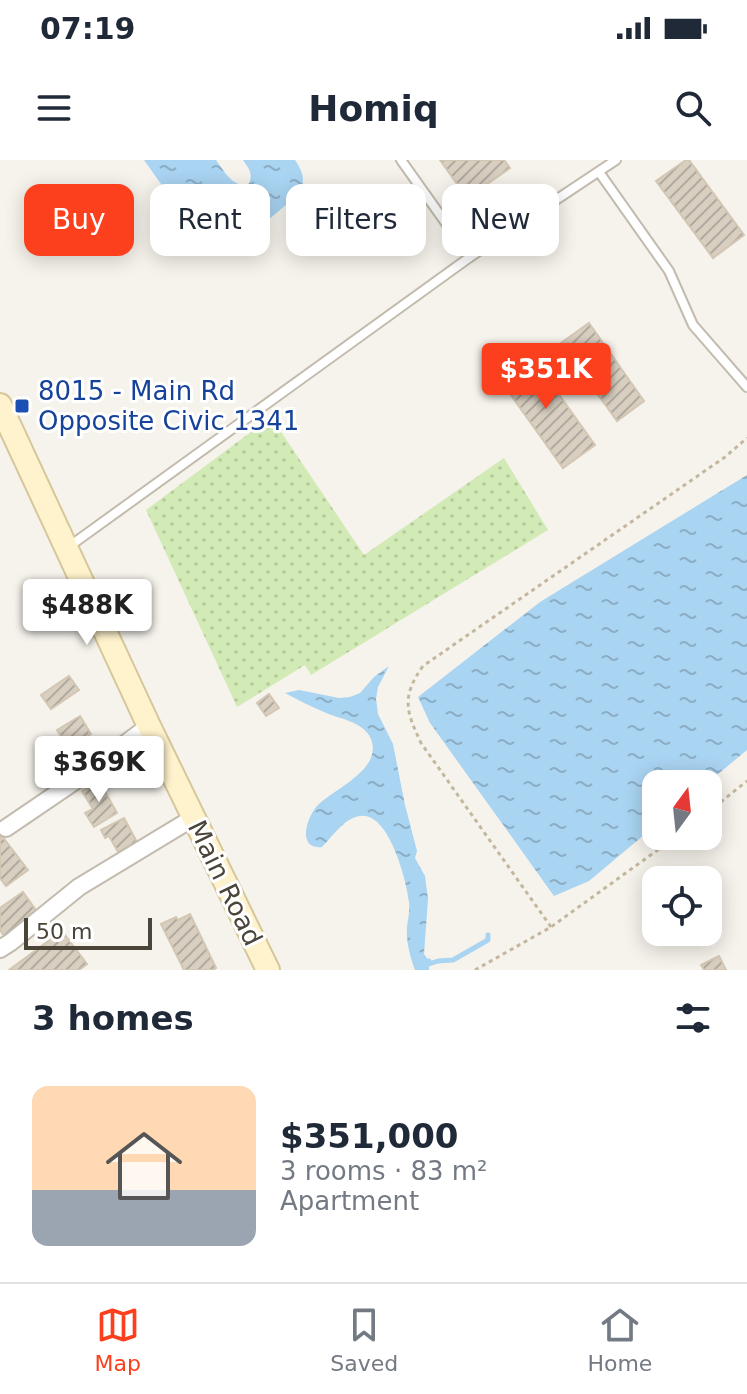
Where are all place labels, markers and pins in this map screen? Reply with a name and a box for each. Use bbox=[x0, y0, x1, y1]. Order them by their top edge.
pin: $351K bbox=[490, 343, 602, 411]
place label: 8015 - Main Rd Opposite Civic 1341 bbox=[38, 376, 299, 436]
marker: 8015 - Main Rd Opposite Civic 1341 bbox=[13, 397, 31, 415]
pin: $488K bbox=[31, 579, 143, 647]
pin: $369K bbox=[43, 736, 155, 804]

